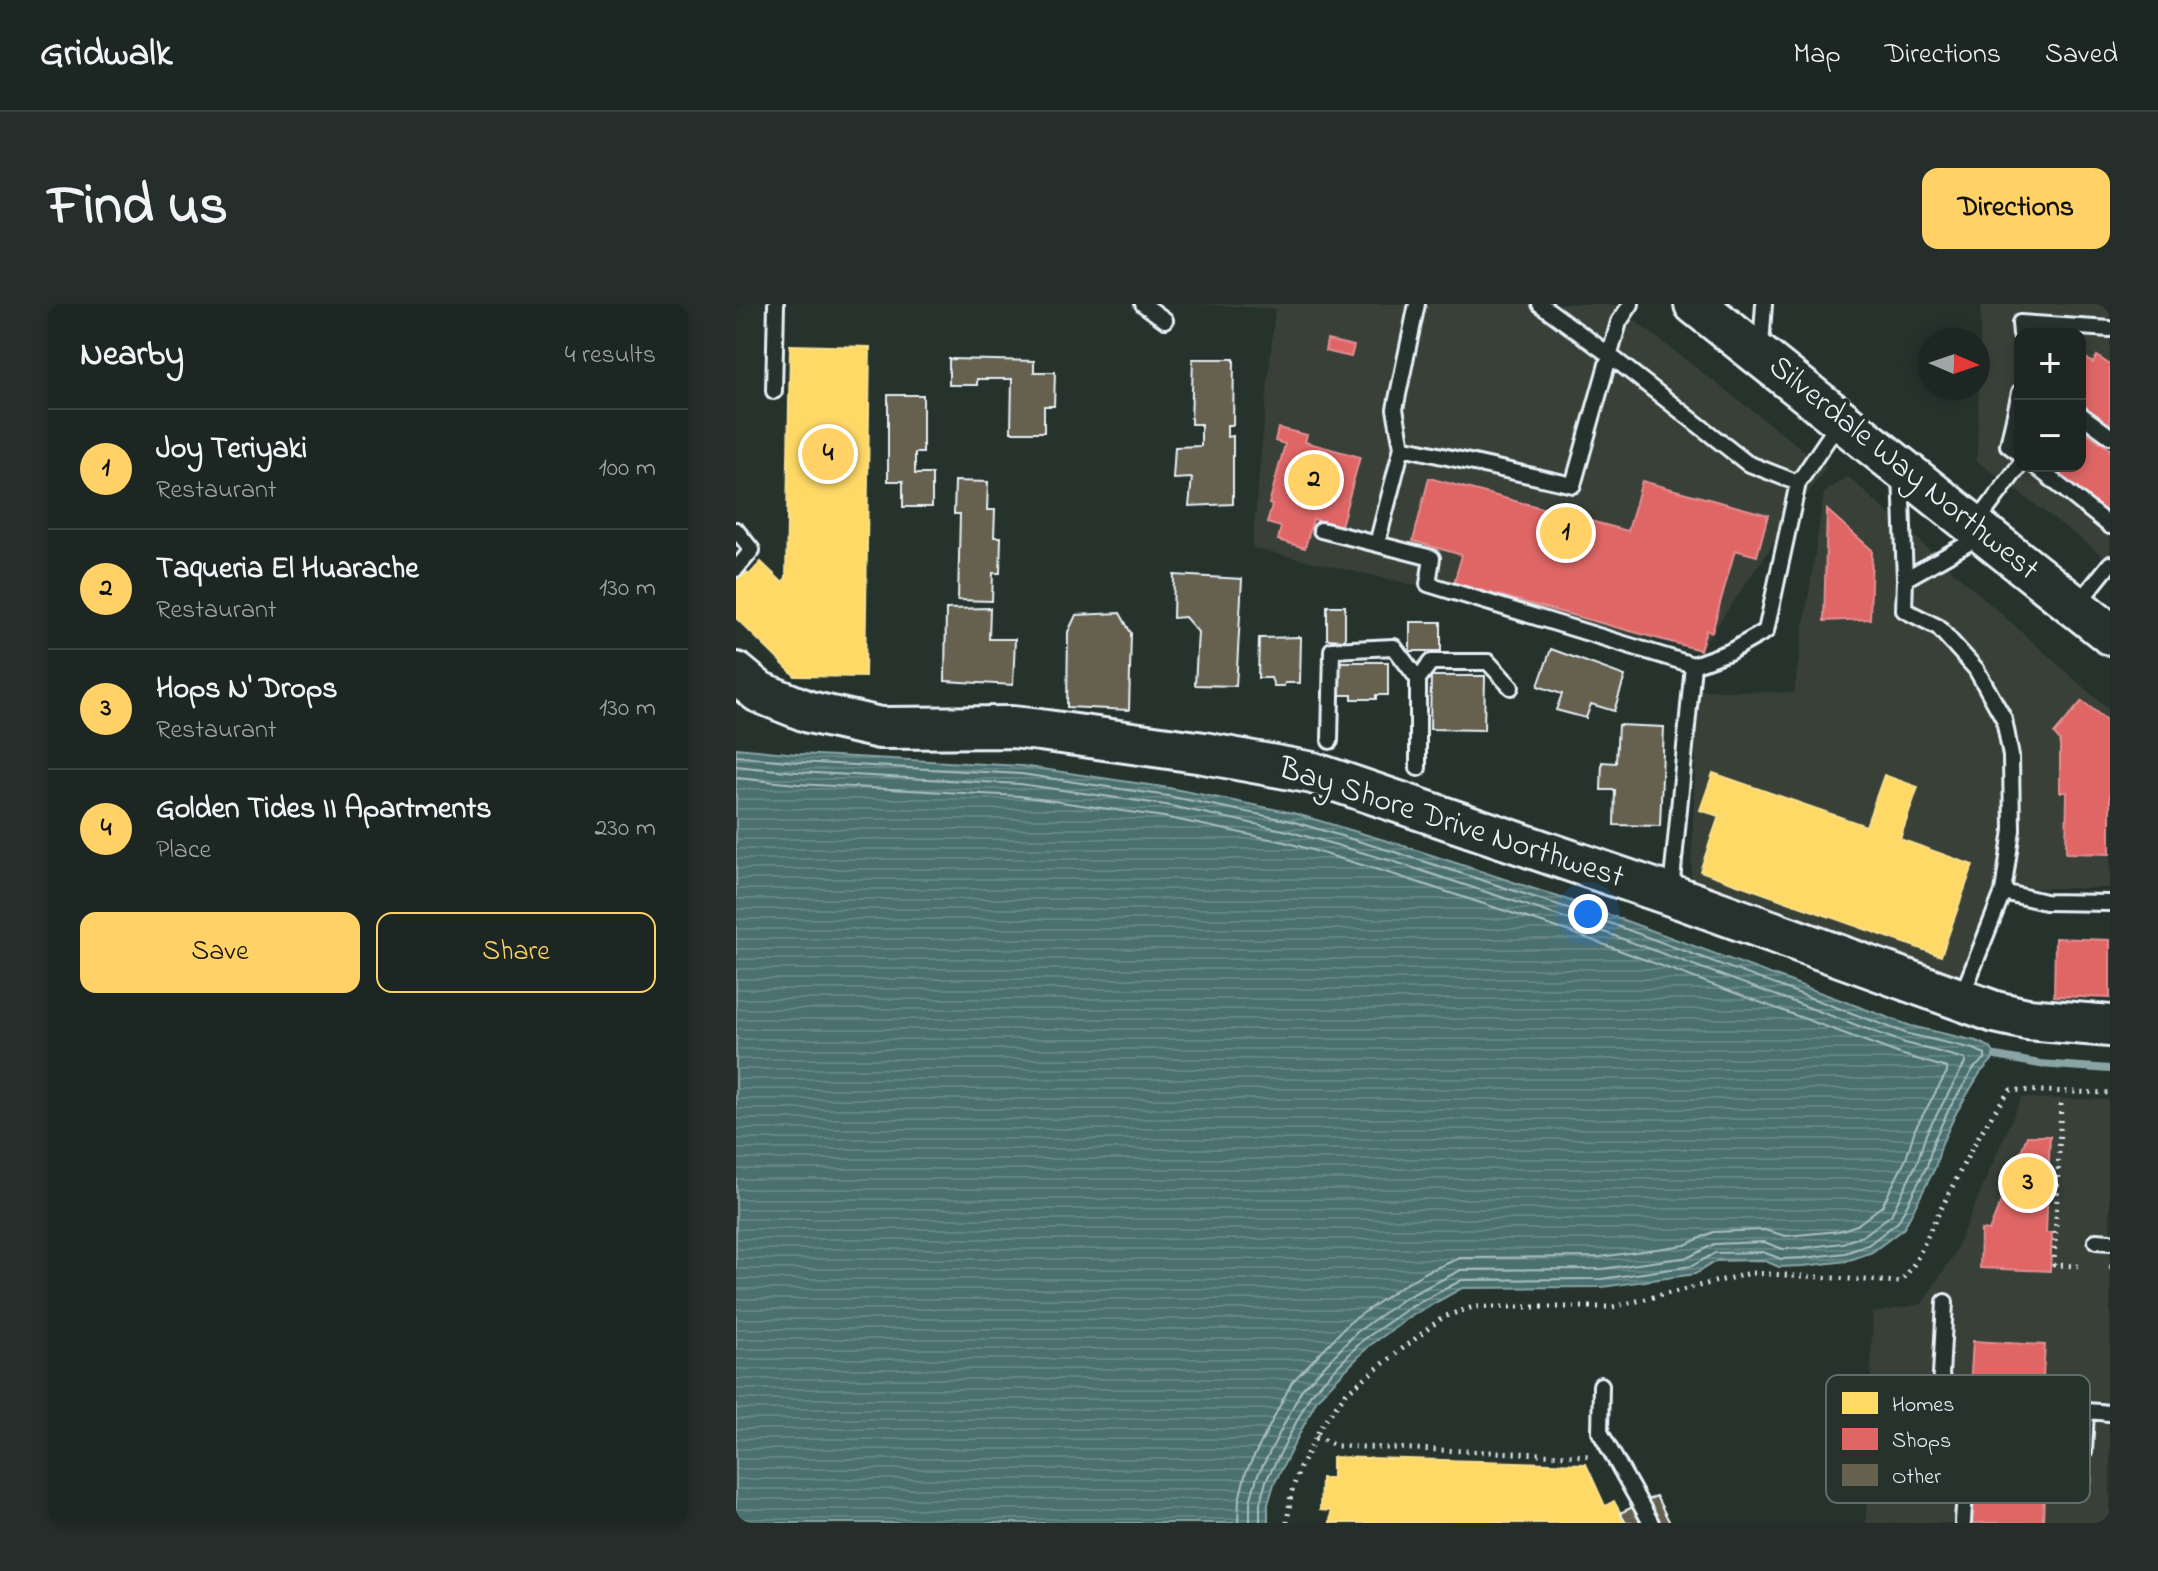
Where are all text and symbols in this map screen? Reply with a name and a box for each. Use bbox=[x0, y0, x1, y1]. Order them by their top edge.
text: Gridwalk bbox=[40, 27, 172, 83]
text: Map bbox=[1793, 35, 1841, 76]
text: Directions bbox=[1885, 35, 2001, 76]
text: Saved bbox=[2045, 35, 2118, 76]
text: Find us bbox=[48, 168, 228, 249]
button: Directions bbox=[1922, 168, 2110, 249]
north arrow bbox=[1918, 328, 1990, 400]
map controls bbox=[2014, 328, 2086, 472]
button: + bbox=[2014, 328, 2086, 400]
text: Nearby bbox=[80, 331, 184, 381]
text: 4 results bbox=[565, 337, 656, 375]
street label: Silverdale Way Northwest bbox=[1757, 345, 2049, 593]
button: − bbox=[2014, 400, 2086, 472]
pin: 4 bbox=[802, 424, 854, 484]
text: Joy Teriyaki bbox=[156, 428, 307, 472]
text: 1 bbox=[102, 450, 110, 488]
text: 100 m bbox=[599, 450, 656, 488]
pin: 2 bbox=[1288, 450, 1340, 510]
text: Restaurant bbox=[156, 472, 276, 510]
pin: 1 bbox=[1540, 503, 1592, 563]
text: Taqueria El Huarache bbox=[156, 548, 419, 592]
text: 2 bbox=[100, 570, 112, 608]
text: 130 m bbox=[599, 570, 656, 608]
text: Restaurant bbox=[156, 592, 276, 630]
text: Hops N' Drops bbox=[156, 668, 338, 712]
text: 3 bbox=[101, 690, 111, 728]
text: 130 m bbox=[599, 690, 656, 728]
text: Restaurant bbox=[156, 712, 276, 750]
street label: Bay Shore Drive Northwest bbox=[1271, 746, 1630, 902]
text: Golden Tides II Apartments bbox=[156, 788, 492, 832]
text: 4 bbox=[101, 810, 111, 848]
text: 230 m bbox=[594, 810, 656, 848]
text: Place bbox=[156, 832, 211, 870]
your location bbox=[1568, 894, 1608, 934]
button: Save bbox=[80, 912, 360, 993]
button: Share bbox=[376, 912, 656, 993]
pin: 3 bbox=[2002, 1153, 2054, 1213]
legend bbox=[1826, 1375, 2090, 1503]
text: Homes bbox=[1892, 1390, 1954, 1422]
text: Shops bbox=[1892, 1426, 1951, 1458]
text: Other bbox=[1892, 1462, 1941, 1494]

